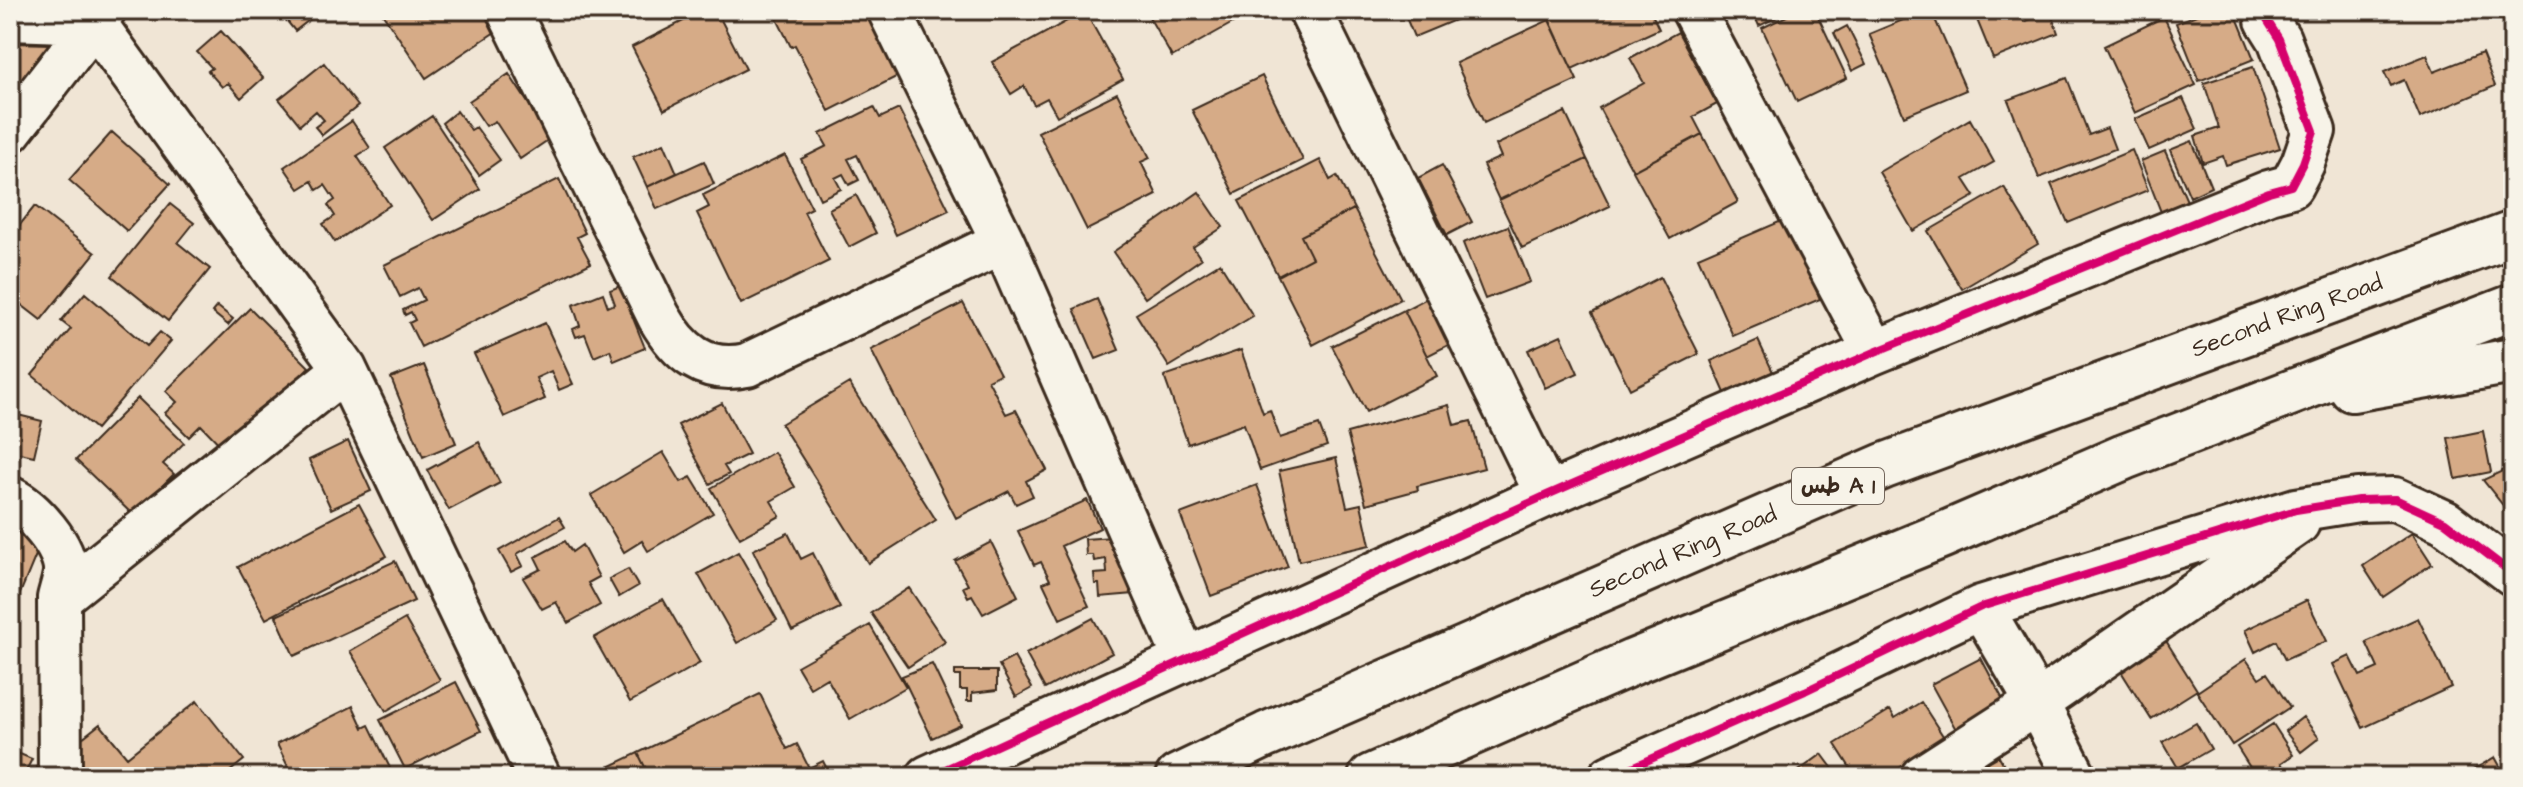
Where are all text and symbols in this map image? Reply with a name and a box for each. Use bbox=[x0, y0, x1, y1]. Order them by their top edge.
street label: Second Ring Road bbox=[2187, 266, 2388, 367]
road number: طس A 1 bbox=[1792, 468, 1884, 504]
street label: Second Ring Road bbox=[1584, 497, 1782, 608]

